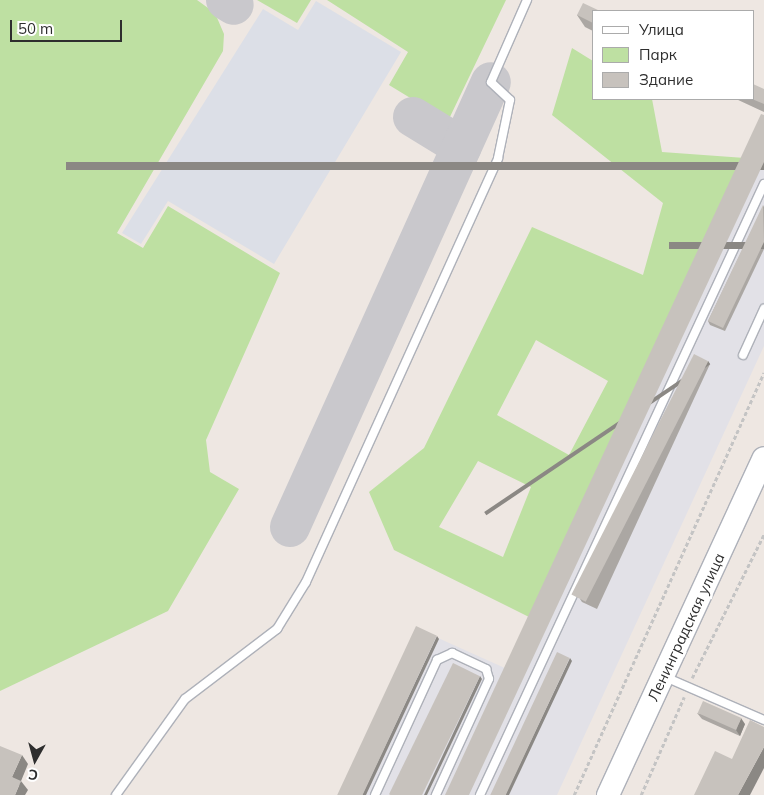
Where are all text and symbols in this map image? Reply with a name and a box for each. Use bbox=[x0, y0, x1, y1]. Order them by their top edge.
scale bar bbox=[12, 10, 125, 42]
legend bbox=[592, 10, 754, 100]
text: 50 m bbox=[18, 19, 53, 38]
text: Улица bbox=[639, 20, 684, 39]
text: Парк bbox=[639, 45, 677, 64]
text: Здание bbox=[639, 70, 693, 89]
street label: Ленинградская улица bbox=[644, 550, 728, 704]
north arrow bbox=[10, 735, 60, 785]
text: С bbox=[27, 765, 39, 784]

